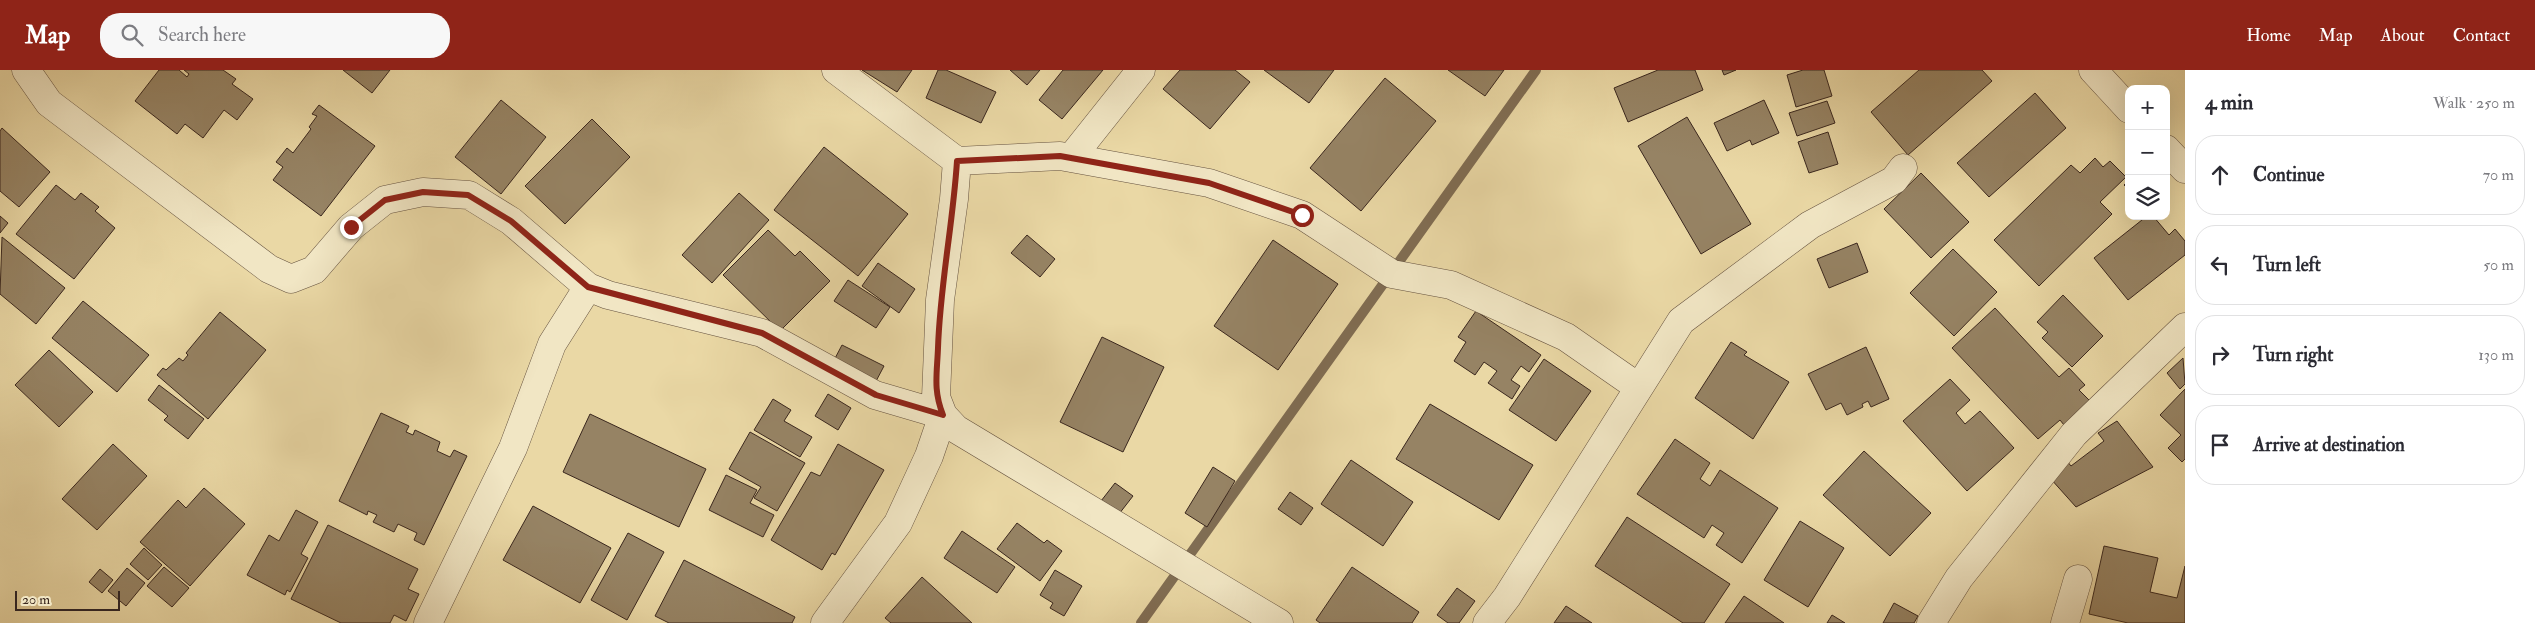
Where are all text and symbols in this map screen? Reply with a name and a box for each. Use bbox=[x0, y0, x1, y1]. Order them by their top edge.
search box bbox=[100, 13, 450, 58]
text: Map bbox=[25, 20, 70, 51]
icon: search bbox=[118, 21, 146, 49]
text: Search here bbox=[158, 23, 246, 47]
text: Home bbox=[2246, 24, 2291, 47]
text: Map bbox=[2319, 24, 2353, 47]
text: About bbox=[2381, 24, 2425, 47]
text: Contact bbox=[2453, 24, 2510, 47]
map controls bbox=[2125, 85, 2170, 220]
button: + bbox=[2125, 85, 2170, 130]
text: 4 min bbox=[2205, 89, 2253, 116]
text: Walk · 250 m bbox=[2433, 93, 2515, 113]
button: − bbox=[2125, 130, 2170, 175]
icon: ahead bbox=[2206, 161, 2234, 189]
text: Continue bbox=[2253, 163, 2324, 187]
text: 70 m bbox=[2483, 165, 2514, 185]
button: layers bbox=[2125, 175, 2170, 220]
route start bbox=[1291, 204, 1314, 227]
route end bbox=[340, 216, 363, 239]
icon: left bbox=[2206, 251, 2234, 279]
text: Turn left bbox=[2253, 253, 2321, 277]
text: 50 m bbox=[2483, 255, 2514, 275]
icon: right bbox=[2206, 341, 2234, 369]
text: Turn right bbox=[2253, 343, 2333, 367]
text: 130 m bbox=[2478, 345, 2514, 365]
icon: arrive bbox=[2206, 431, 2234, 459]
text: Arrive at destination bbox=[2253, 433, 2405, 457]
scale bar bbox=[15, 588, 120, 611]
text: 20 m bbox=[22, 591, 50, 608]

